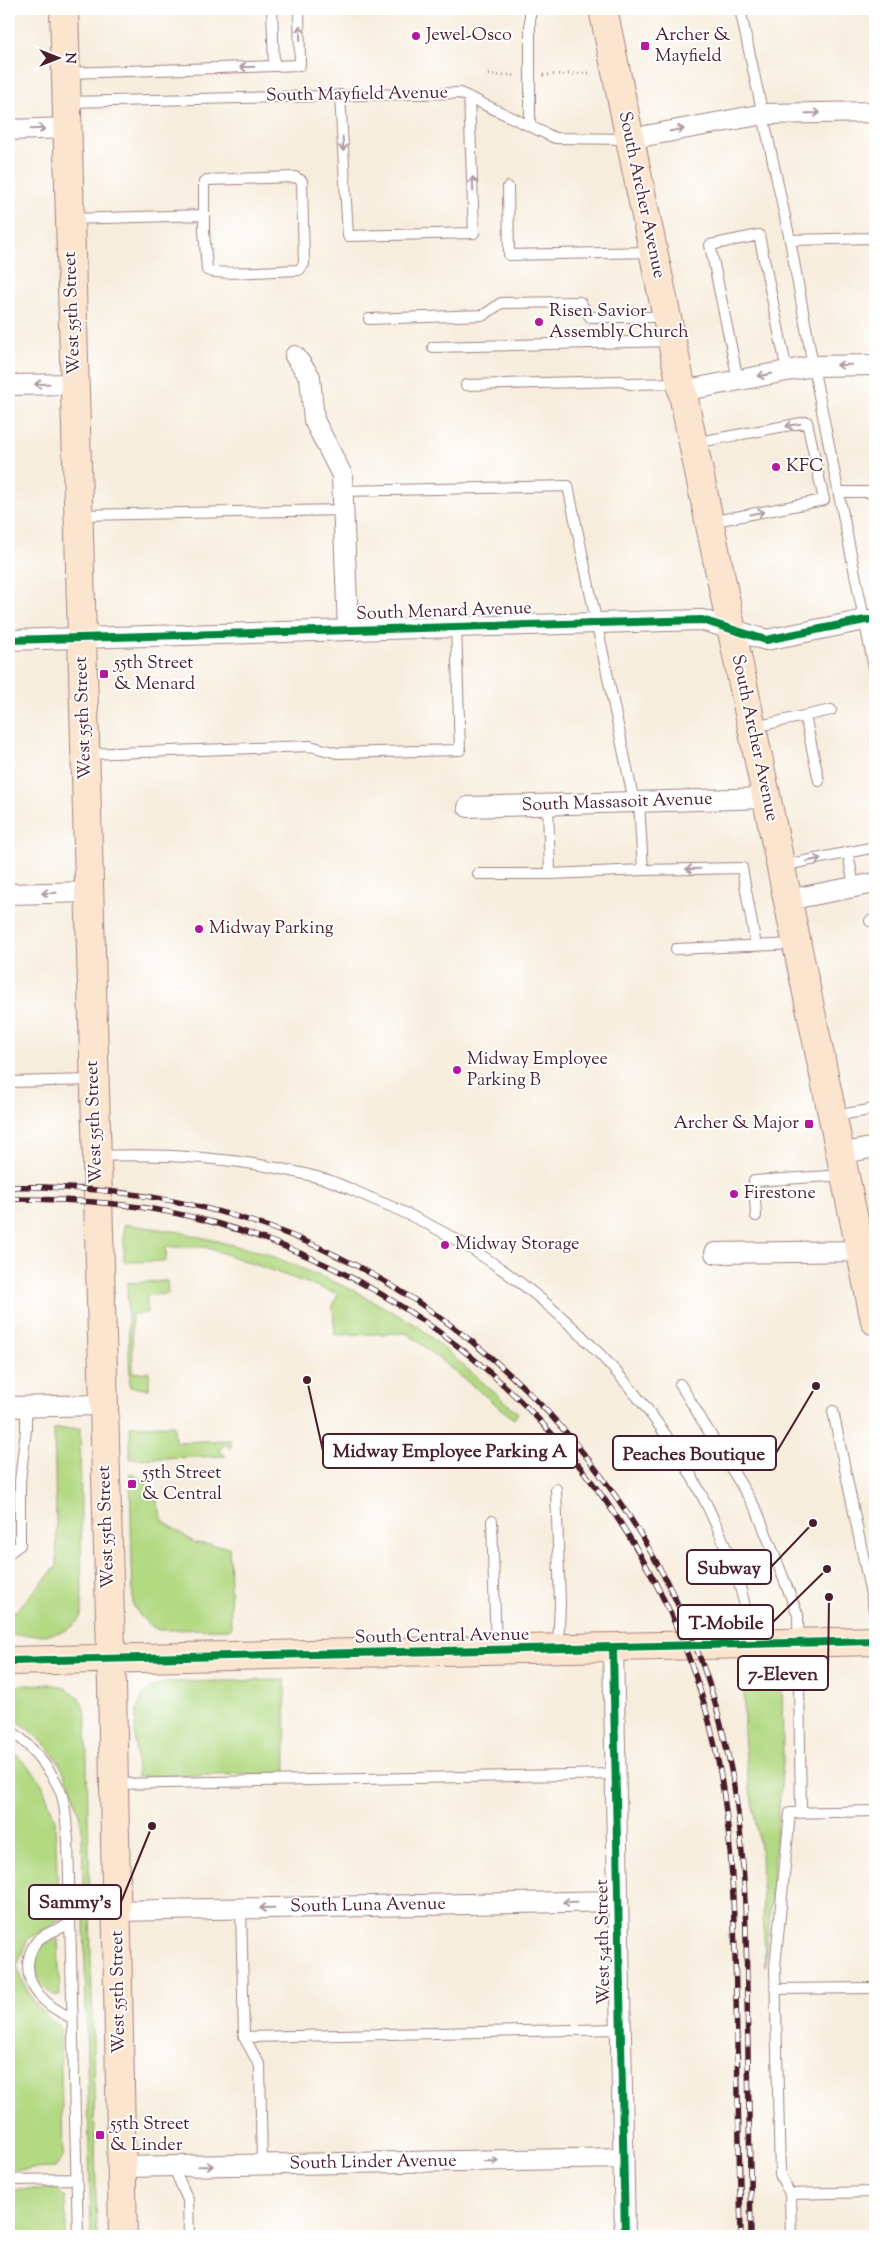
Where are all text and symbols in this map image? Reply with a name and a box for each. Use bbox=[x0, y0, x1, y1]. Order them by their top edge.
place label: Jewel-Osco bbox=[425, 23, 512, 49]
place label: Archer & Mayfield bbox=[655, 23, 730, 70]
one-way arrow bbox=[295, 25, 304, 41]
marker: Jewel-Osco bbox=[410, 30, 422, 42]
north arrow bbox=[32, 32, 82, 82]
marker: Archer & Mayfield bbox=[639, 40, 651, 52]
text: N bbox=[59, 52, 79, 64]
one-way arrow bbox=[239, 62, 255, 71]
street label: South Mayfield Avenue bbox=[266, 80, 448, 110]
one-way arrow bbox=[804, 108, 821, 118]
street label: South Archer Avenue bbox=[611, 109, 671, 281]
one-way arrow bbox=[30, 124, 46, 134]
one-way arrow bbox=[669, 124, 685, 134]
one-way arrow bbox=[338, 136, 347, 152]
one-way arrow bbox=[468, 177, 477, 193]
street label: West 55th Street bbox=[58, 251, 88, 375]
place label: Risen Savior Assembly Church bbox=[549, 299, 689, 346]
marker: Risen Savior Assembly Church bbox=[533, 316, 545, 328]
one-way arrow bbox=[836, 360, 852, 370]
one-way arrow bbox=[757, 370, 773, 380]
one-way arrow bbox=[34, 379, 50, 389]
one-way arrow bbox=[786, 420, 802, 430]
place label: KFC bbox=[786, 454, 824, 480]
marker: KFC bbox=[770, 461, 782, 473]
one-way arrow bbox=[748, 508, 764, 517]
street label: South Menard Avenue bbox=[356, 596, 532, 628]
place label: 55th Street & Menard bbox=[113, 651, 195, 698]
street label: South Archer Avenue bbox=[724, 652, 784, 824]
street label: West 55th Street bbox=[69, 656, 99, 780]
marker: 55th Street & Menard bbox=[98, 668, 110, 680]
street label: South Massasoit Avenue bbox=[521, 787, 713, 819]
one-way arrow bbox=[806, 855, 822, 864]
one-way arrow bbox=[685, 864, 702, 874]
one-way arrow bbox=[41, 889, 57, 898]
place label: Midway Parking bbox=[209, 916, 334, 942]
marker: Midway Parking bbox=[193, 923, 205, 935]
place label: Midway Employee Parking B bbox=[467, 1047, 608, 1094]
street label: West 55th Street bbox=[80, 1060, 110, 1184]
marker: Midway Employee Parking B bbox=[451, 1064, 463, 1076]
place label: Archer & Major bbox=[673, 1111, 799, 1137]
marker: Archer & Major bbox=[803, 1118, 815, 1130]
place label: Firestone bbox=[744, 1181, 816, 1207]
marker: Firestone bbox=[728, 1188, 740, 1200]
place label: Midway Storage bbox=[455, 1232, 579, 1258]
marker: Midway Storage bbox=[439, 1239, 451, 1251]
callout: Midway Employee Parking A bbox=[323, 1434, 577, 1468]
callout: Peaches Boutique bbox=[613, 1436, 776, 1470]
text: Midway Employee Parking A bbox=[333, 1439, 568, 1466]
text: Peaches Boutique bbox=[623, 1442, 765, 1469]
place label: 55th Street & Central bbox=[141, 1461, 222, 1508]
street label: West 55th Street bbox=[92, 1465, 122, 1589]
marker: 55th Street & Central bbox=[126, 1478, 138, 1490]
callout: Subway bbox=[687, 1550, 771, 1584]
text: Subway bbox=[697, 1556, 762, 1583]
callout: T-Mobile bbox=[678, 1605, 773, 1639]
text: T-Mobile bbox=[689, 1611, 764, 1638]
street label: South Central Avenue bbox=[355, 1622, 529, 1652]
callout: 7-Eleven bbox=[738, 1656, 828, 1690]
text: 7-Eleven bbox=[748, 1662, 819, 1689]
street label: West 54th Street bbox=[590, 1879, 618, 2005]
callout: Sammy’s bbox=[29, 1885, 121, 1919]
text: Sammy’s bbox=[39, 1890, 112, 1917]
street label: South Luna Avenue bbox=[290, 1892, 446, 1920]
one-way arrow bbox=[562, 1897, 578, 1907]
one-way arrow bbox=[260, 1903, 276, 1913]
street label: West 55th Street bbox=[105, 1930, 133, 2054]
place label: 55th Street & Linder bbox=[109, 2112, 190, 2159]
marker: 55th Street & Linder bbox=[94, 2129, 106, 2141]
street label: South Linder Avenue bbox=[289, 2149, 457, 2177]
one-way arrow bbox=[482, 2156, 498, 2166]
one-way arrow bbox=[197, 2161, 213, 2171]

